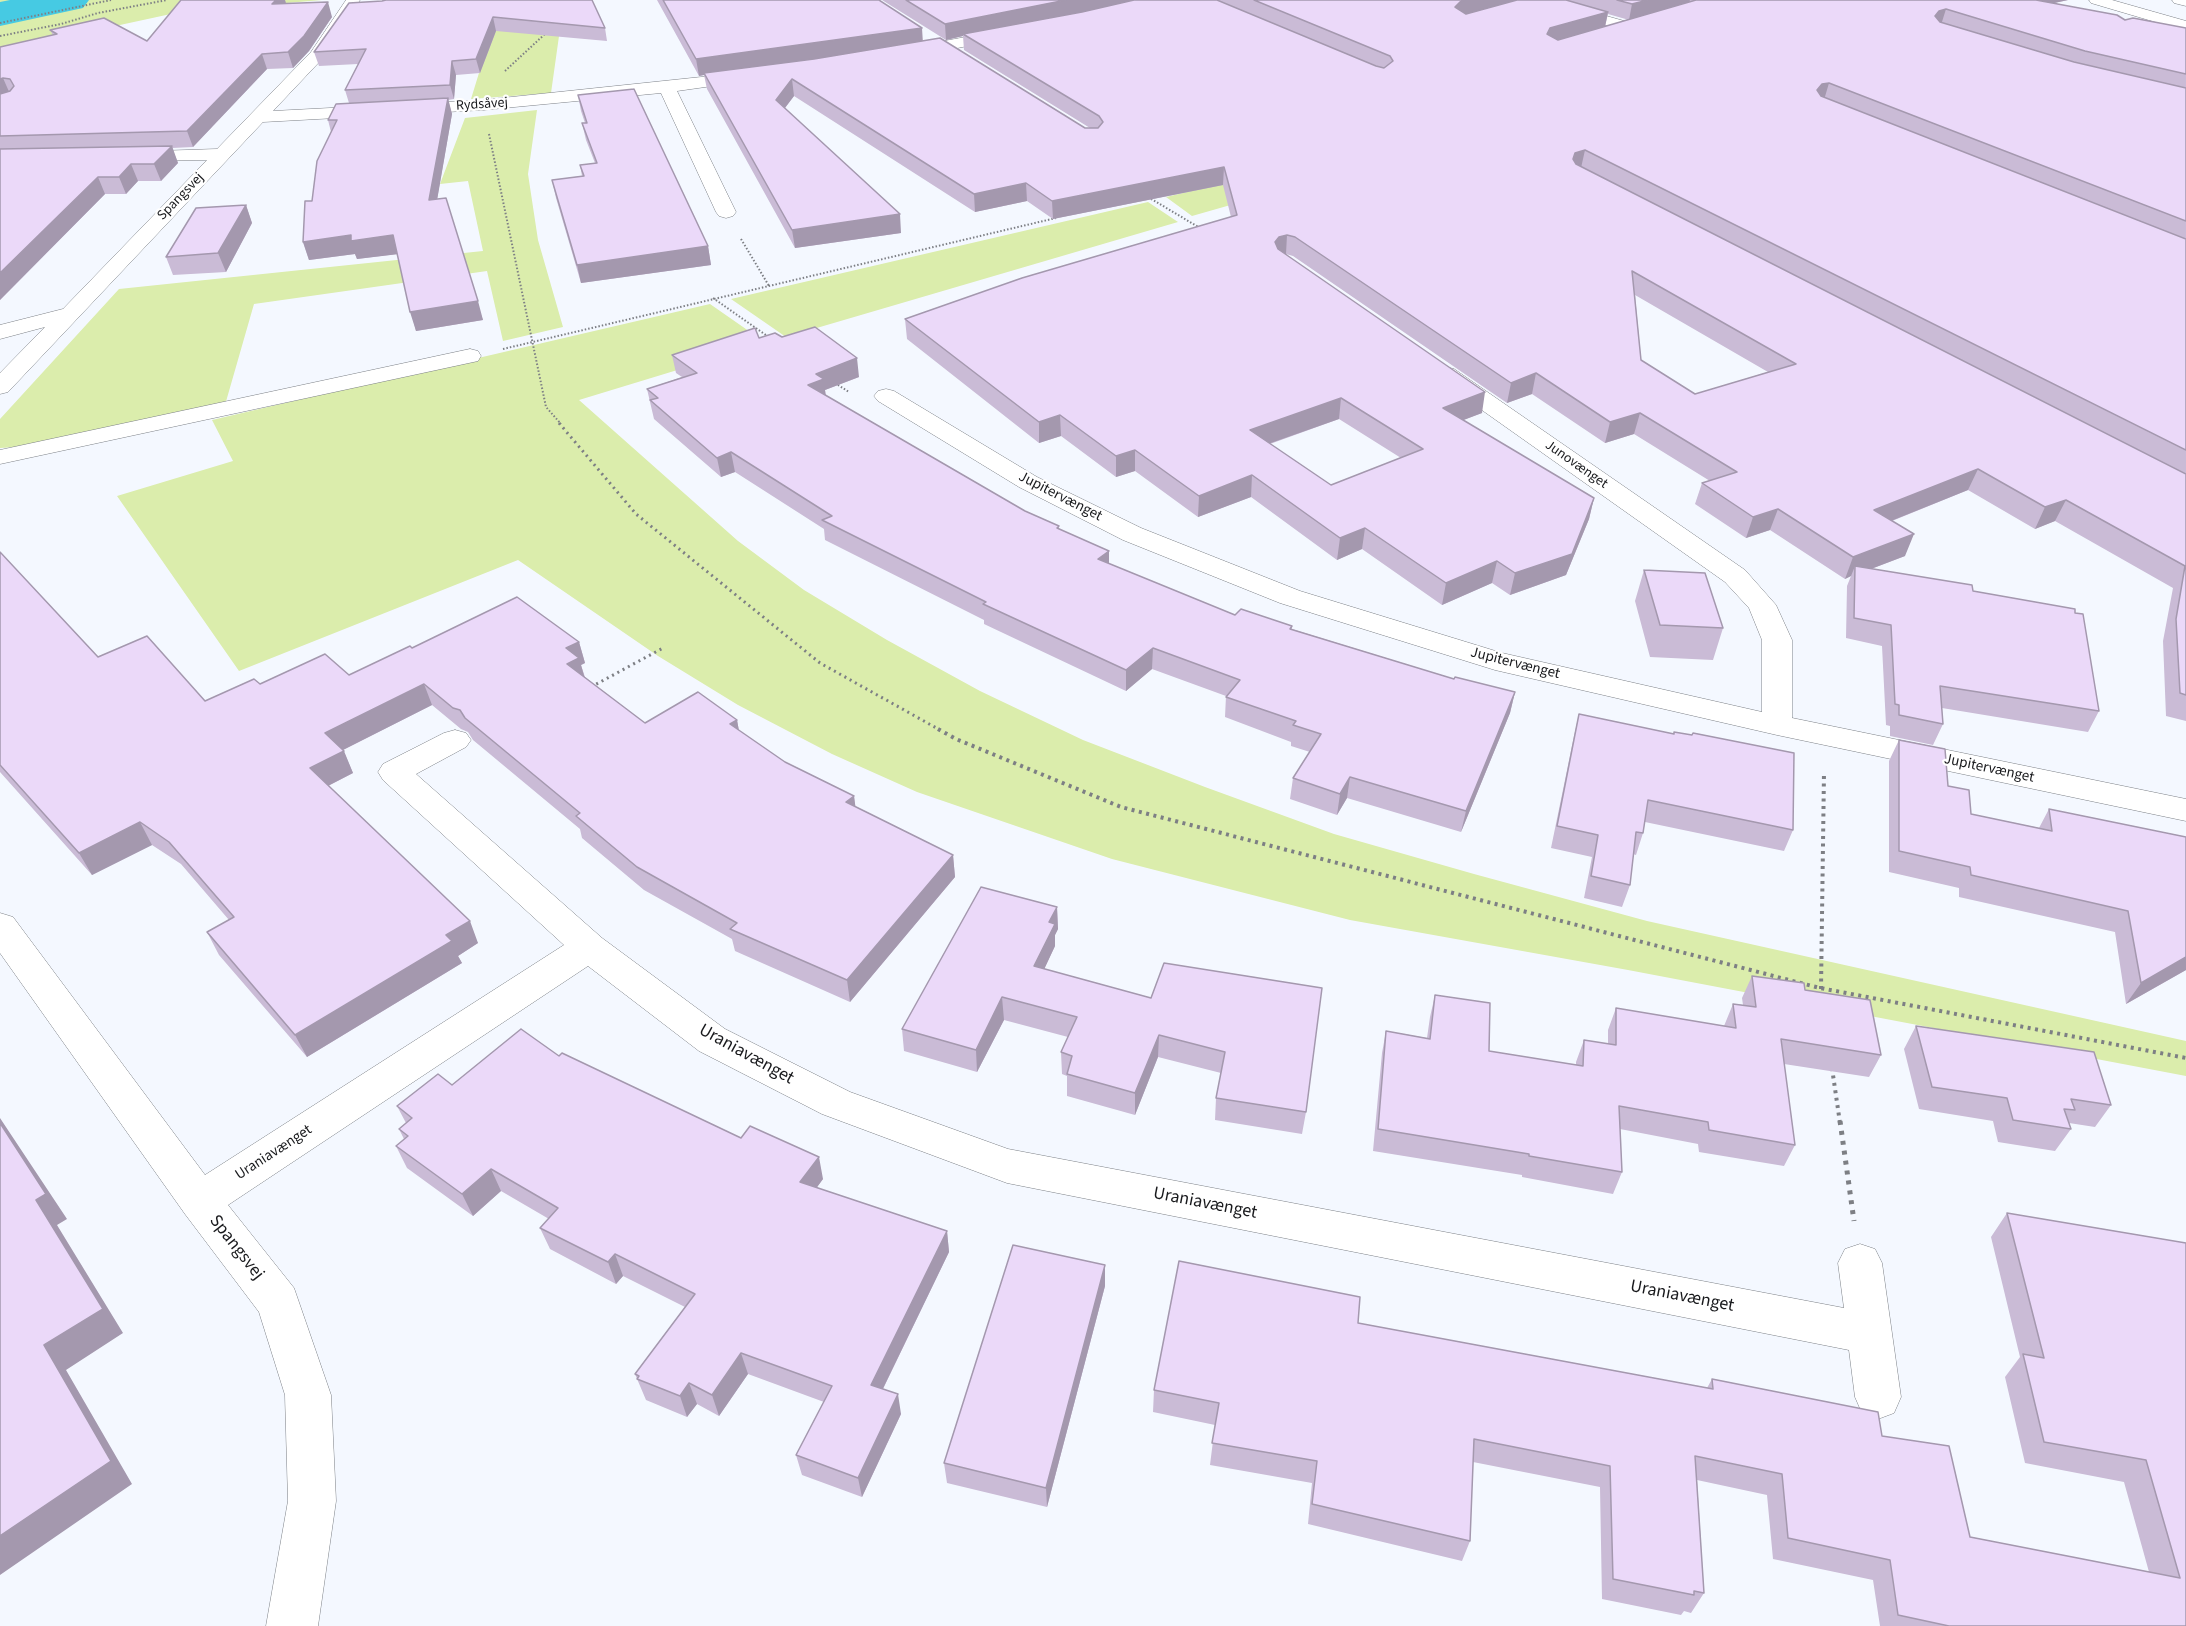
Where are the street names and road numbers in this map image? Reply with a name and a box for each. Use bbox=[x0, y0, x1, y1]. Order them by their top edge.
street label: Rydsåvej bbox=[455, 95, 509, 115]
street label: Spangsvej bbox=[154, 170, 208, 224]
street label: Junovænget bbox=[1541, 437, 1611, 493]
street label: Jupitervænget bbox=[1015, 468, 1105, 526]
street label: Jupitervænget bbox=[1468, 644, 1562, 684]
street label: Jupitervænget bbox=[1942, 751, 2036, 787]
street label: Uraniavænget bbox=[695, 1020, 797, 1090]
street label: Uraniavænget bbox=[232, 1122, 316, 1184]
street label: Uraniavænget bbox=[1151, 1183, 1259, 1225]
street label: Spangsvej bbox=[204, 1211, 268, 1285]
street label: Uraniavænget bbox=[1628, 1276, 1736, 1318]

